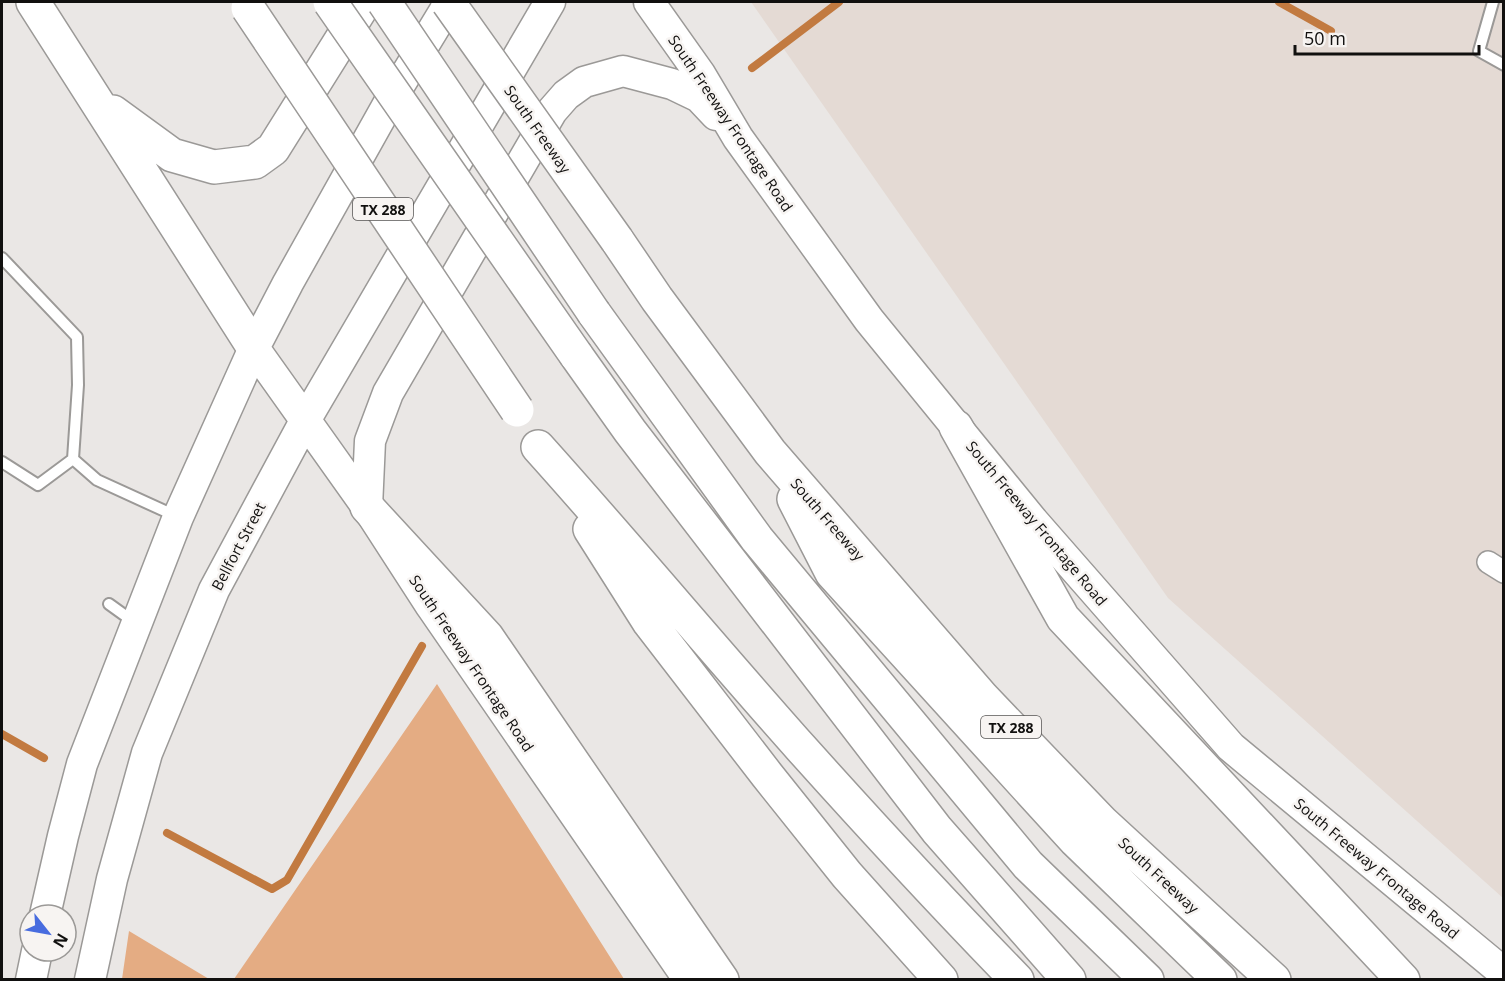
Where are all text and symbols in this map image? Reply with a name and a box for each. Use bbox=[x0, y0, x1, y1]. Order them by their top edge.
scale bar bbox=[1295, 18, 1480, 56]
text: 50 m bbox=[1304, 26, 1346, 50]
street label: South Freeway Frontage Road bbox=[664, 31, 798, 215]
street label: South Freeway bbox=[500, 81, 576, 177]
road number: TX 288 bbox=[353, 198, 413, 220]
street label: South Freeway Frontage Road bbox=[962, 437, 1112, 609]
street label: South Freeway bbox=[787, 474, 870, 565]
street label: Bellfort Street bbox=[206, 498, 270, 594]
street label: South Freeway Frontage Road bbox=[405, 571, 539, 755]
road number: TX 288 bbox=[981, 716, 1041, 738]
street label: South Freeway Frontage Road bbox=[1291, 793, 1463, 943]
street label: South Freeway bbox=[1114, 833, 1204, 918]
north arrow bbox=[18, 903, 78, 963]
text: N bbox=[48, 929, 74, 952]

